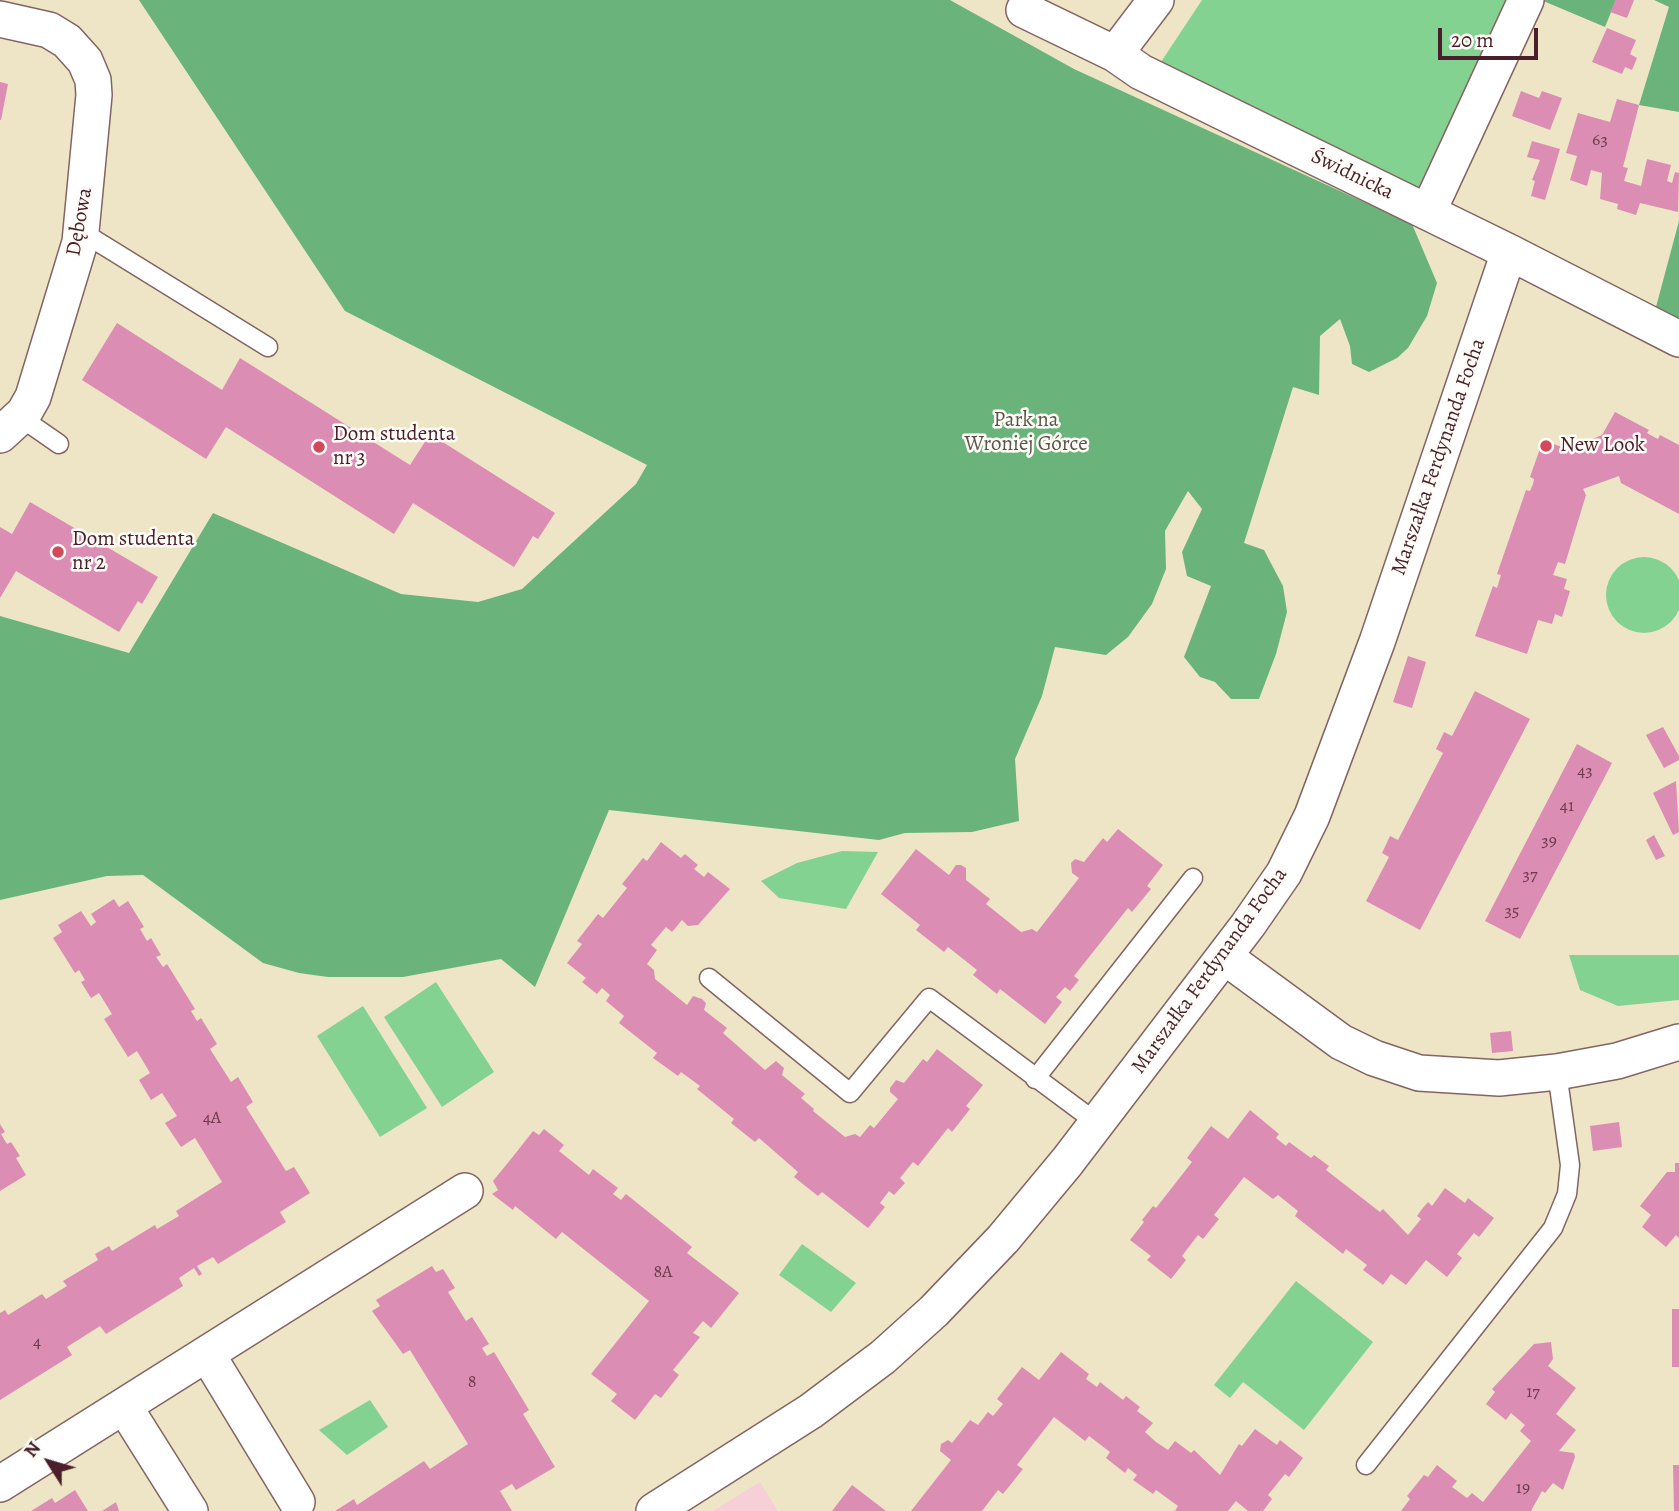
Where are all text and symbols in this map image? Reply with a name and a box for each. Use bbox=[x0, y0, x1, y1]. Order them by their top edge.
scale bar bbox=[1441, 14, 1541, 58]
text: 20 m bbox=[1451, 26, 1494, 54]
house number: 63 bbox=[1592, 130, 1608, 152]
street label: Świdnicka bbox=[1307, 144, 1397, 206]
street label: Dębowa bbox=[62, 186, 98, 258]
street label: Marszałka Ferdynanda Focha bbox=[1387, 335, 1491, 579]
park label: Park na Wroniej Górce bbox=[964, 408, 1088, 458]
place label: Dom studenta nr 3 bbox=[333, 422, 455, 472]
place label: New Look bbox=[1560, 433, 1645, 459]
marker: New Look bbox=[1538, 438, 1554, 454]
marker: Dom studenta nr 3 bbox=[311, 439, 327, 455]
place label: Dom studenta nr 2 bbox=[72, 527, 194, 577]
marker: Dom studenta nr 2 bbox=[50, 544, 66, 560]
house number: 43 bbox=[1577, 761, 1593, 783]
house number: 41 bbox=[1560, 796, 1574, 818]
house number: 39 bbox=[1541, 831, 1557, 853]
street label: Marszałka Ferdynanda Focha bbox=[1127, 863, 1293, 1079]
house number: 37 bbox=[1522, 865, 1538, 887]
house number: 35 bbox=[1504, 901, 1520, 923]
house number: 4A bbox=[203, 1108, 221, 1130]
house number: 8A bbox=[653, 1262, 673, 1284]
house number: 4 bbox=[33, 1332, 41, 1354]
house number: 8 bbox=[468, 1372, 476, 1394]
house number: 17 bbox=[1526, 1382, 1540, 1404]
north arrow bbox=[14, 1427, 84, 1497]
text: N bbox=[18, 1436, 47, 1463]
house number: 19 bbox=[1516, 1478, 1530, 1500]

